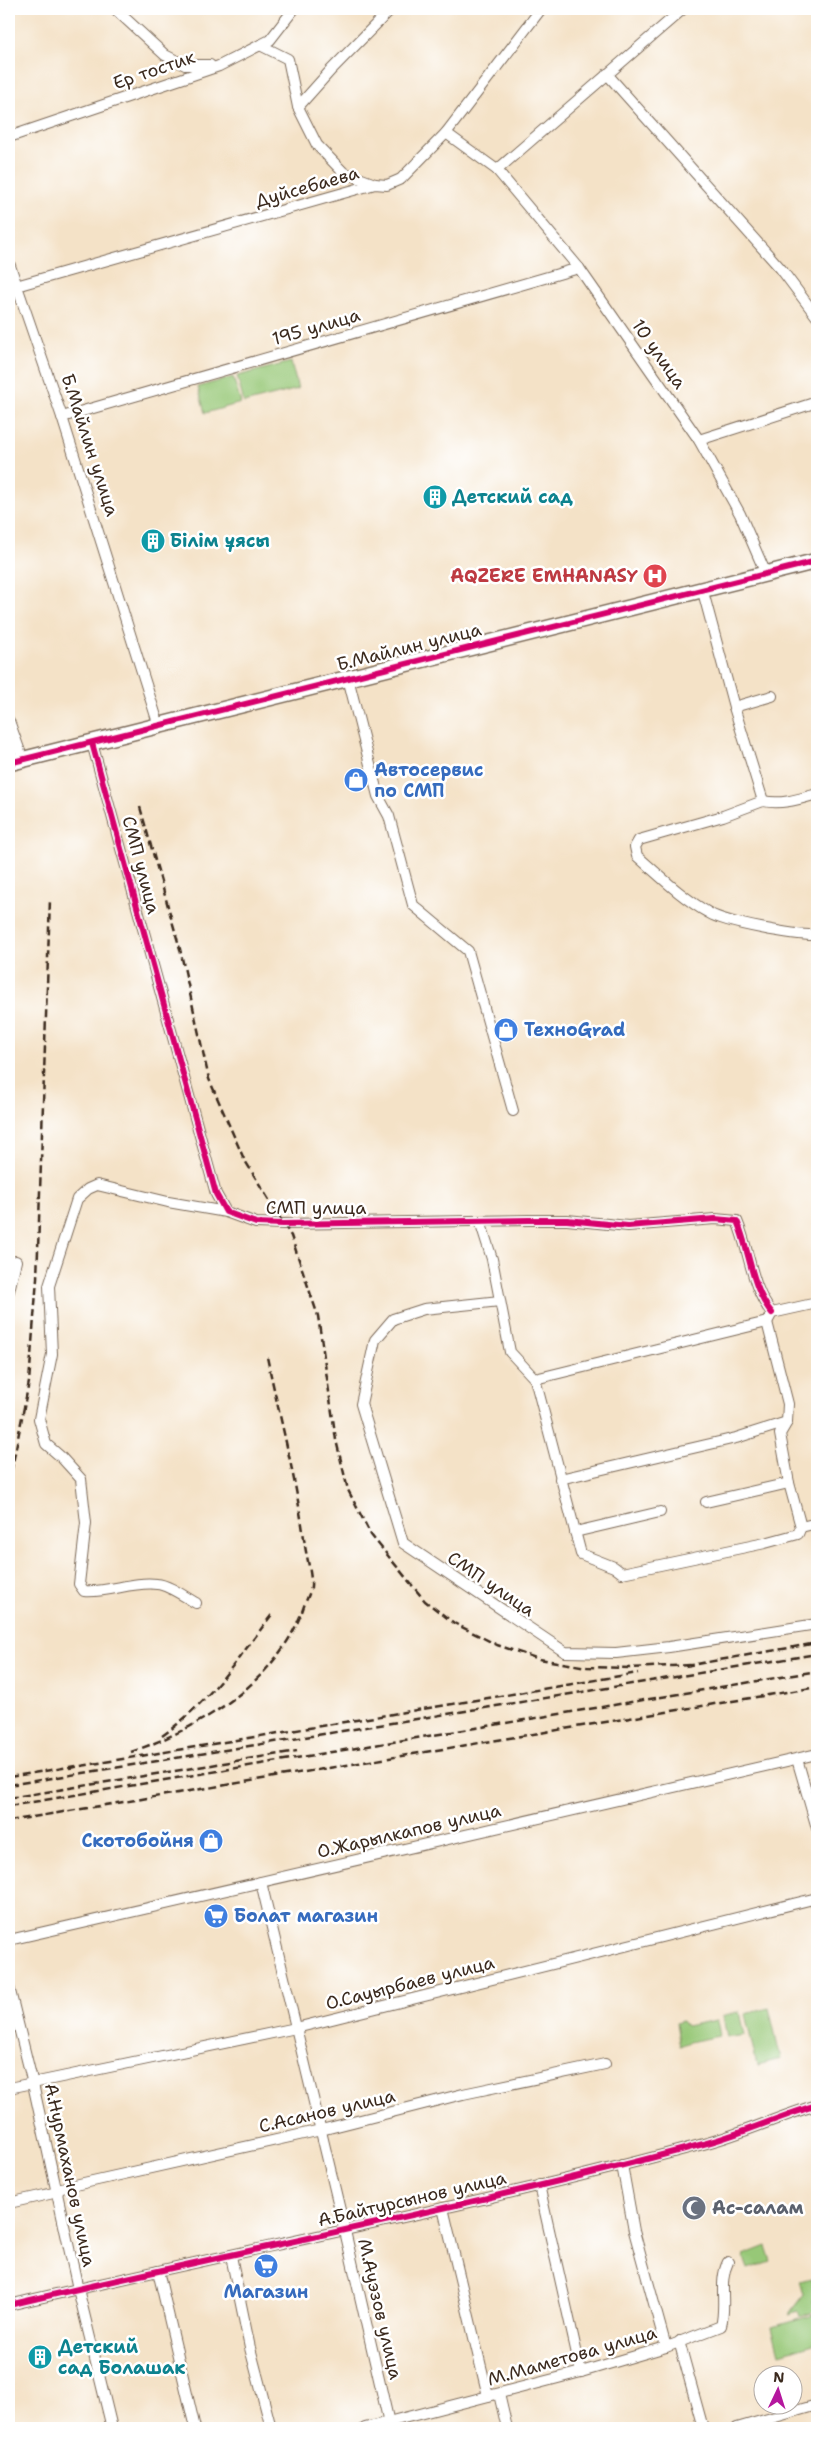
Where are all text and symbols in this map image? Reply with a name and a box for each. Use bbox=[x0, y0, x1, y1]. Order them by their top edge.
street label: Ер тостик bbox=[110, 45, 199, 95]
street label: Дуйсебаева bbox=[252, 161, 362, 213]
street label: 195 улица bbox=[269, 303, 363, 351]
street label: 10 улица bbox=[626, 314, 692, 394]
street label: Б.Майлин улица bbox=[56, 371, 124, 519]
building icon: Детский сад bbox=[422, 484, 448, 510]
place label: Детский сад bbox=[452, 485, 573, 509]
building icon: Білім ұясы bbox=[140, 528, 166, 554]
place label: Білім ұясы bbox=[170, 529, 270, 553]
hospital icon: AQZERE EMHANASY bbox=[642, 563, 668, 589]
place label: AQZERE EMHANASY bbox=[450, 564, 638, 588]
street label: Б.Майлин улица bbox=[334, 617, 484, 677]
place label: Автосервис по СМП bbox=[374, 758, 484, 803]
shop icon: Автосервис по СМП bbox=[343, 767, 369, 793]
street label: СМП улица bbox=[116, 813, 166, 917]
shop icon: ТехноGrad bbox=[493, 1017, 519, 1043]
place label: ТехноGrad bbox=[524, 1018, 625, 1042]
street label: СМП улица bbox=[266, 1196, 366, 1220]
street label: СМП улица bbox=[443, 1546, 539, 1622]
street label: О.Жарылкапов улица bbox=[315, 1798, 503, 1864]
shop icon: Скотобойня bbox=[198, 1828, 224, 1854]
place label: Скотобойня bbox=[81, 1829, 194, 1853]
supermarket icon: Болат магазин bbox=[203, 1903, 229, 1929]
place label: Болат магазин bbox=[234, 1904, 378, 1928]
street label: О.Сауырбаев улица bbox=[323, 1950, 497, 2016]
street label: А.Нурмаханов улица bbox=[39, 2081, 101, 2269]
street label: С.Асанов улица bbox=[257, 2084, 397, 2138]
street label: А.Байтурсынов улица bbox=[315, 2166, 509, 2232]
mosque icon: Ас-салам bbox=[681, 2195, 707, 2221]
place label: Ас-салам bbox=[712, 2196, 804, 2220]
street label: М.Ауэзов улица bbox=[352, 2236, 408, 2382]
supermarket icon: Магазин bbox=[253, 2253, 279, 2279]
place label: Магазин bbox=[223, 2280, 309, 2304]
street label: М.Маметова улица bbox=[485, 2320, 659, 2392]
place label: Детский сад Болашак bbox=[58, 2335, 186, 2380]
building icon: Детский сад Болашак bbox=[27, 2344, 53, 2370]
north arrow bbox=[754, 2364, 804, 2414]
text: N bbox=[773, 2368, 785, 2386]

